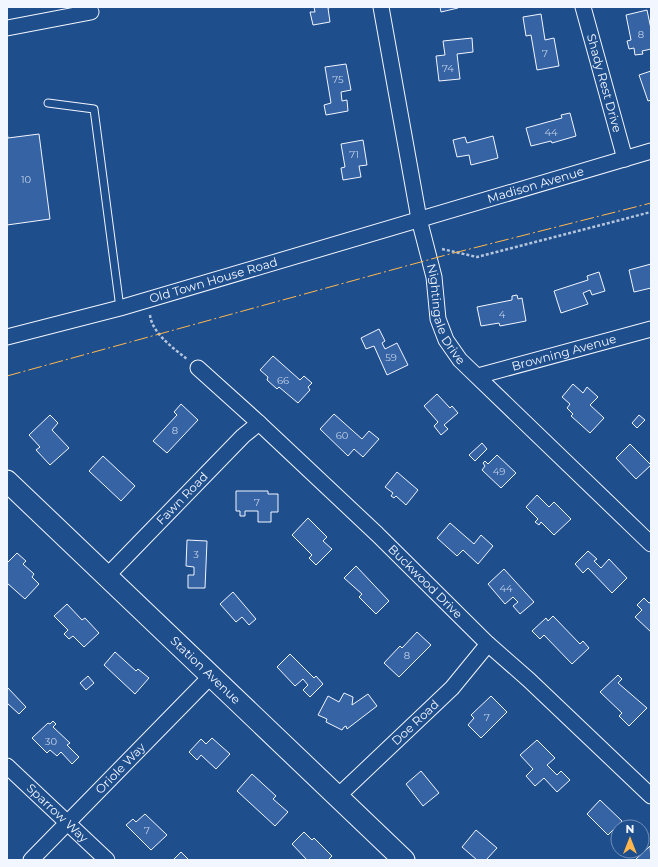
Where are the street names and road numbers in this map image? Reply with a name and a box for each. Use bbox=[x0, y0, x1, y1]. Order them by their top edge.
street label: Shady Rest Drive bbox=[584, 32, 625, 134]
street label: Madison Avenue bbox=[485, 163, 585, 206]
street label: Old Town House Road bbox=[147, 254, 279, 306]
street label: Nightingale Drive bbox=[424, 262, 468, 368]
street label: Browning Avenue bbox=[510, 331, 618, 374]
street label: Fawn Road bbox=[153, 469, 211, 528]
street label: Buckwood Drive bbox=[385, 541, 466, 622]
street label: Station Avenue bbox=[167, 633, 244, 707]
street label: Doe Road bbox=[388, 697, 442, 748]
street label: Oriole Way bbox=[92, 739, 149, 797]
street label: Sparrow Way bbox=[24, 780, 92, 846]

